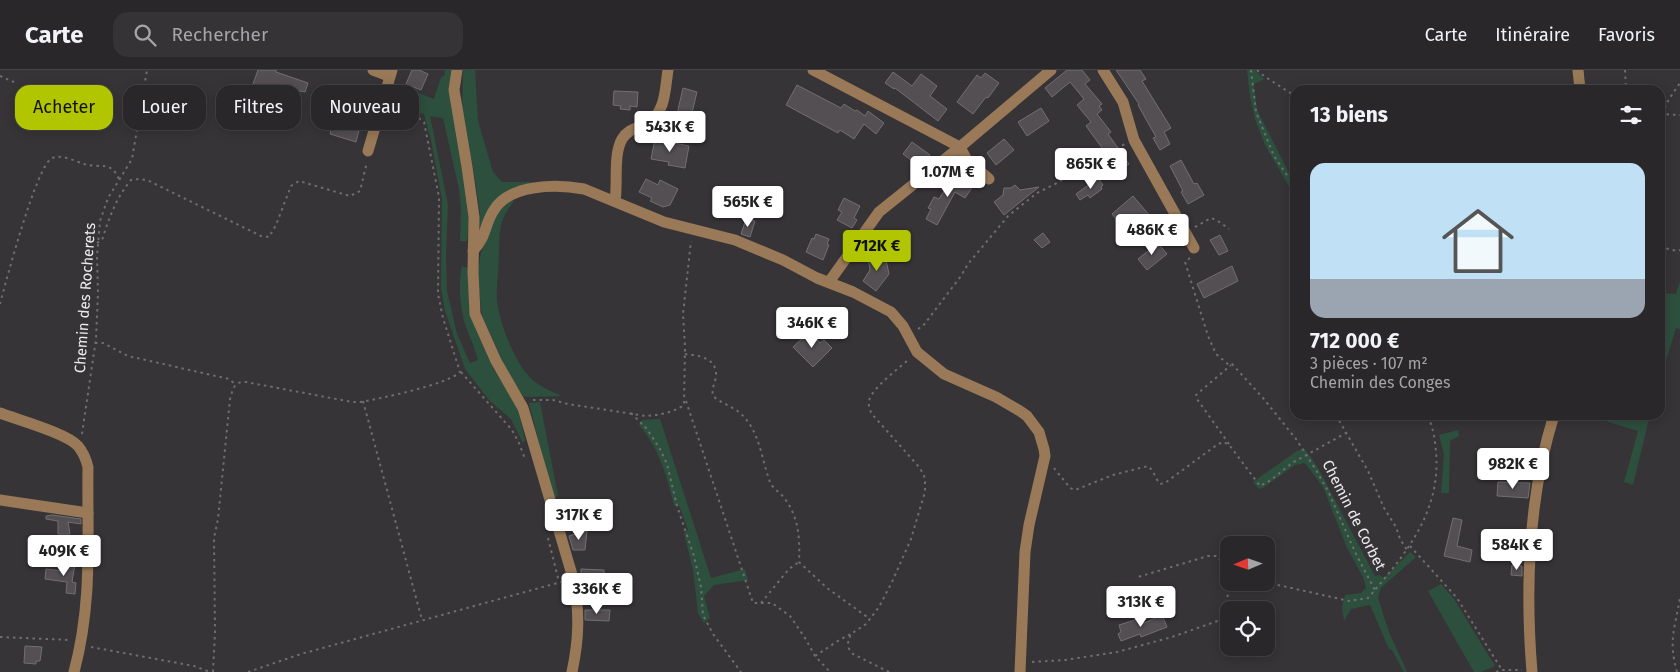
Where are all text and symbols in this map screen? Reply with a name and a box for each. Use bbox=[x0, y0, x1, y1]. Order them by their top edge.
search box bbox=[113, 12, 463, 57]
text: Carte bbox=[25, 21, 83, 49]
icon: search bbox=[131, 21, 159, 49]
text: Rechercher bbox=[171, 23, 268, 46]
text: Carte bbox=[1425, 24, 1467, 46]
text: Itinéraire bbox=[1495, 24, 1570, 46]
text: Favoris bbox=[1598, 24, 1655, 46]
chip: Acheter bbox=[15, 85, 113, 130]
chip: Louer bbox=[123, 85, 206, 130]
chip: Filtres bbox=[216, 85, 301, 130]
chip: Nouveau bbox=[311, 85, 419, 130]
icon: filters bbox=[1617, 101, 1645, 129]
text: 13 biens bbox=[1310, 102, 1388, 128]
pin: 543K € bbox=[629, 111, 711, 153]
text: 543K € bbox=[645, 117, 695, 136]
pin: 865K € bbox=[1050, 148, 1132, 190]
text: 865K € bbox=[1066, 154, 1116, 173]
pin: 1.07M € bbox=[902, 156, 994, 198]
text: 1.07M € bbox=[921, 162, 975, 181]
pin: 565K € bbox=[707, 186, 789, 228]
text: 565K € bbox=[723, 192, 773, 211]
icon: home bbox=[1433, 196, 1523, 286]
pin: 486K € bbox=[1111, 214, 1193, 256]
text: 486K € bbox=[1127, 220, 1177, 239]
street label: Chemin des Rocherets bbox=[71, 222, 99, 374]
pin: 712K € bbox=[836, 230, 918, 272]
text: 712K € bbox=[854, 236, 900, 255]
pin: 346K € bbox=[771, 306, 853, 349]
text: 346K € bbox=[787, 313, 837, 332]
text: 712 000 € bbox=[1310, 328, 1399, 354]
text: 3 pièces · 107 m² bbox=[1310, 354, 1428, 373]
text: Chemin des Conges bbox=[1310, 373, 1450, 392]
pin: 982K € bbox=[1472, 448, 1554, 490]
text: 982K € bbox=[1488, 454, 1538, 473]
street label: Chemin de Corbet bbox=[1318, 457, 1390, 574]
pin: 317K € bbox=[538, 498, 620, 541]
text: 317K € bbox=[556, 505, 602, 524]
pin: 584K € bbox=[1476, 528, 1558, 571]
pin: 409K € bbox=[23, 534, 105, 577]
text: 584K € bbox=[1492, 535, 1542, 554]
north arrow bbox=[1220, 536, 1275, 591]
map controls bbox=[1220, 536, 1275, 656]
text: 409K € bbox=[39, 541, 89, 560]
pin: 336K € bbox=[556, 572, 638, 615]
text: 336K € bbox=[572, 579, 622, 598]
pin: 313K € bbox=[1100, 586, 1182, 628]
text: 313K € bbox=[1117, 592, 1165, 611]
button: locate bbox=[1220, 601, 1275, 656]

